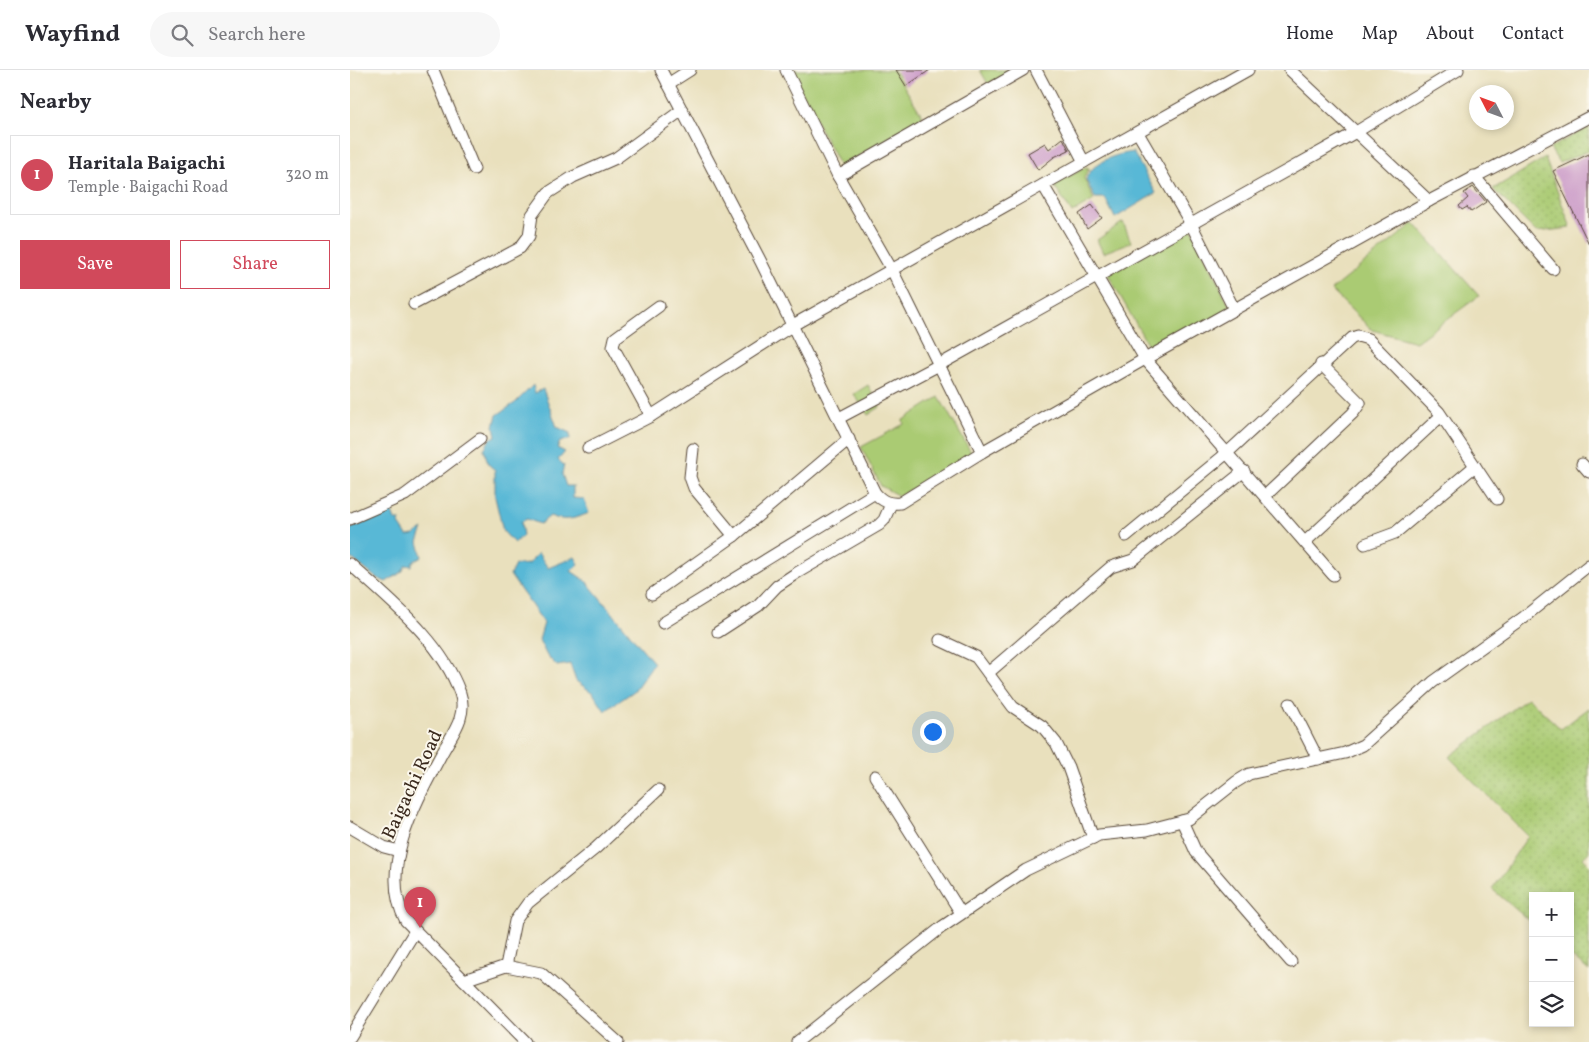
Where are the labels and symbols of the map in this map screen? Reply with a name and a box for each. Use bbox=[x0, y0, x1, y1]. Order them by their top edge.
north arrow bbox=[1469, 85, 1514, 130]
your location bbox=[920, 719, 946, 745]
street label: Baigachi Road bbox=[376, 726, 450, 844]
pin: 1 bbox=[404, 887, 436, 928]

